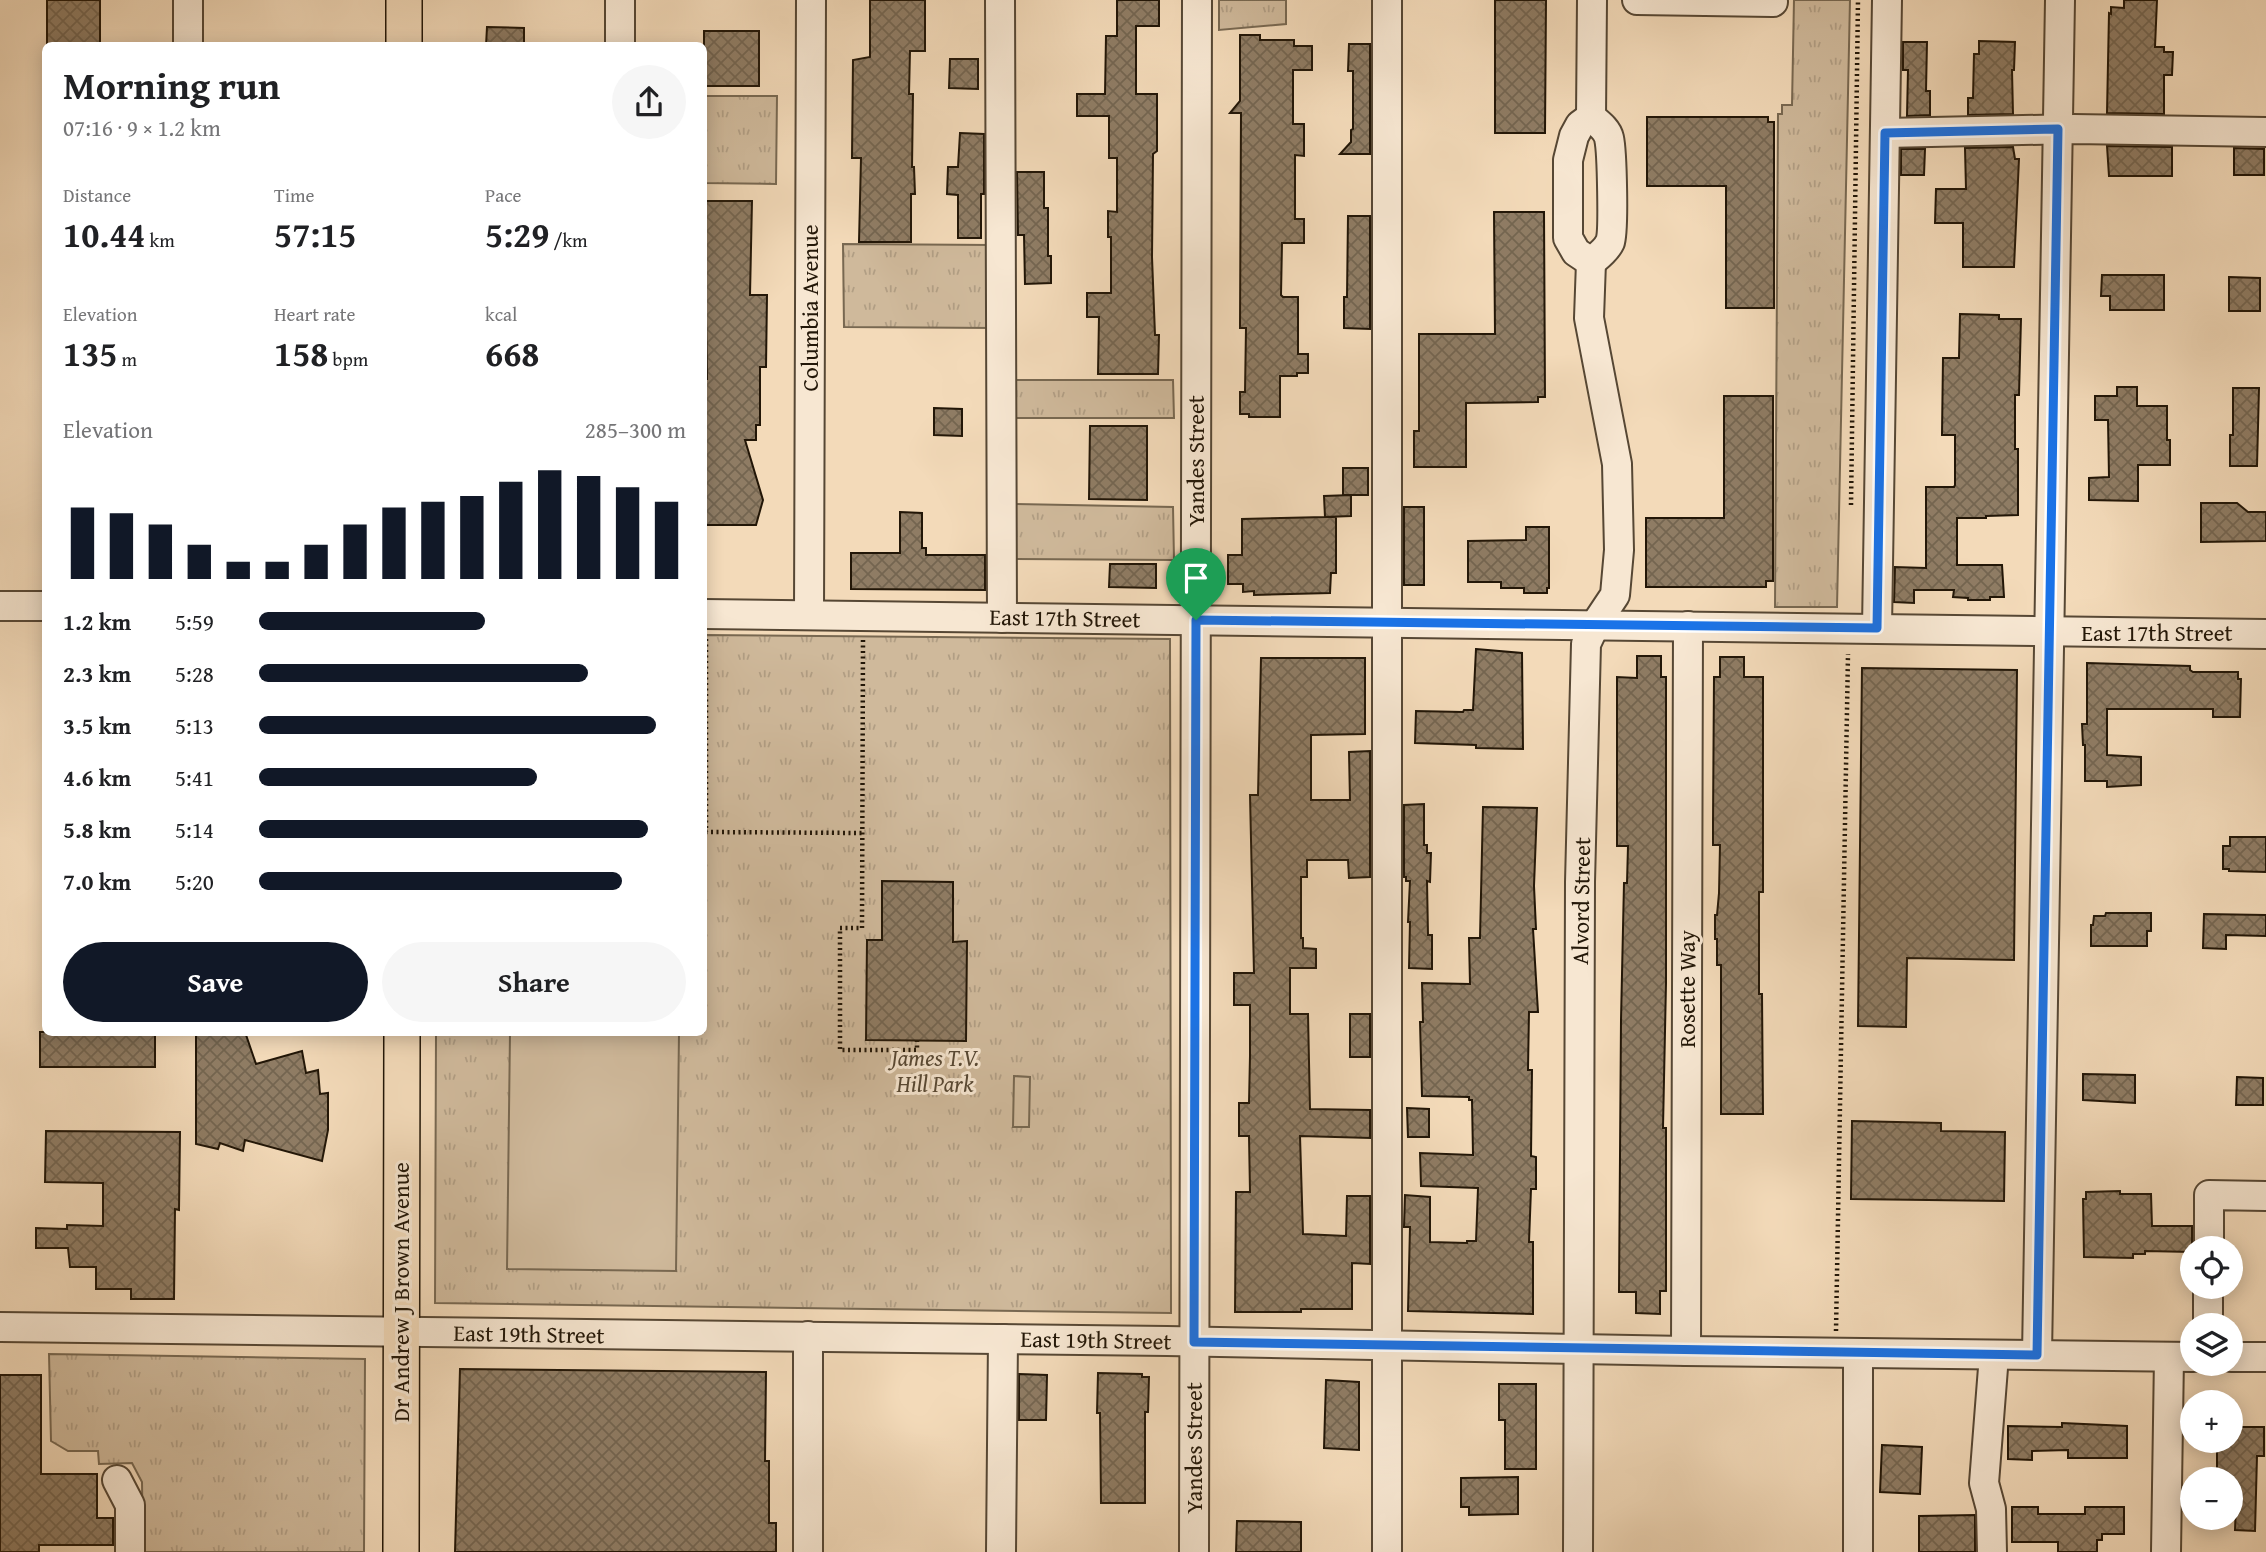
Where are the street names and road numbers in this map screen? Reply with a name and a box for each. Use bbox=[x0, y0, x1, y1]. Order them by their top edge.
street label: Columbia Avenue bbox=[793, 225, 826, 391]
street label: Yandes Street bbox=[1179, 395, 1212, 527]
street label: East 17th Street bbox=[989, 600, 1141, 635]
street label: East 17th Street bbox=[2081, 616, 2233, 649]
street label: Alvord Street bbox=[1563, 837, 1598, 965]
street label: Rosette Way bbox=[1670, 929, 1703, 1048]
street label: Dr Andrew J Brown Avenue bbox=[384, 1162, 417, 1422]
street label: East 19th Street bbox=[453, 1316, 605, 1351]
street label: East 19th Street bbox=[1020, 1322, 1172, 1357]
street label: Yandes Street bbox=[1177, 1382, 1210, 1514]

